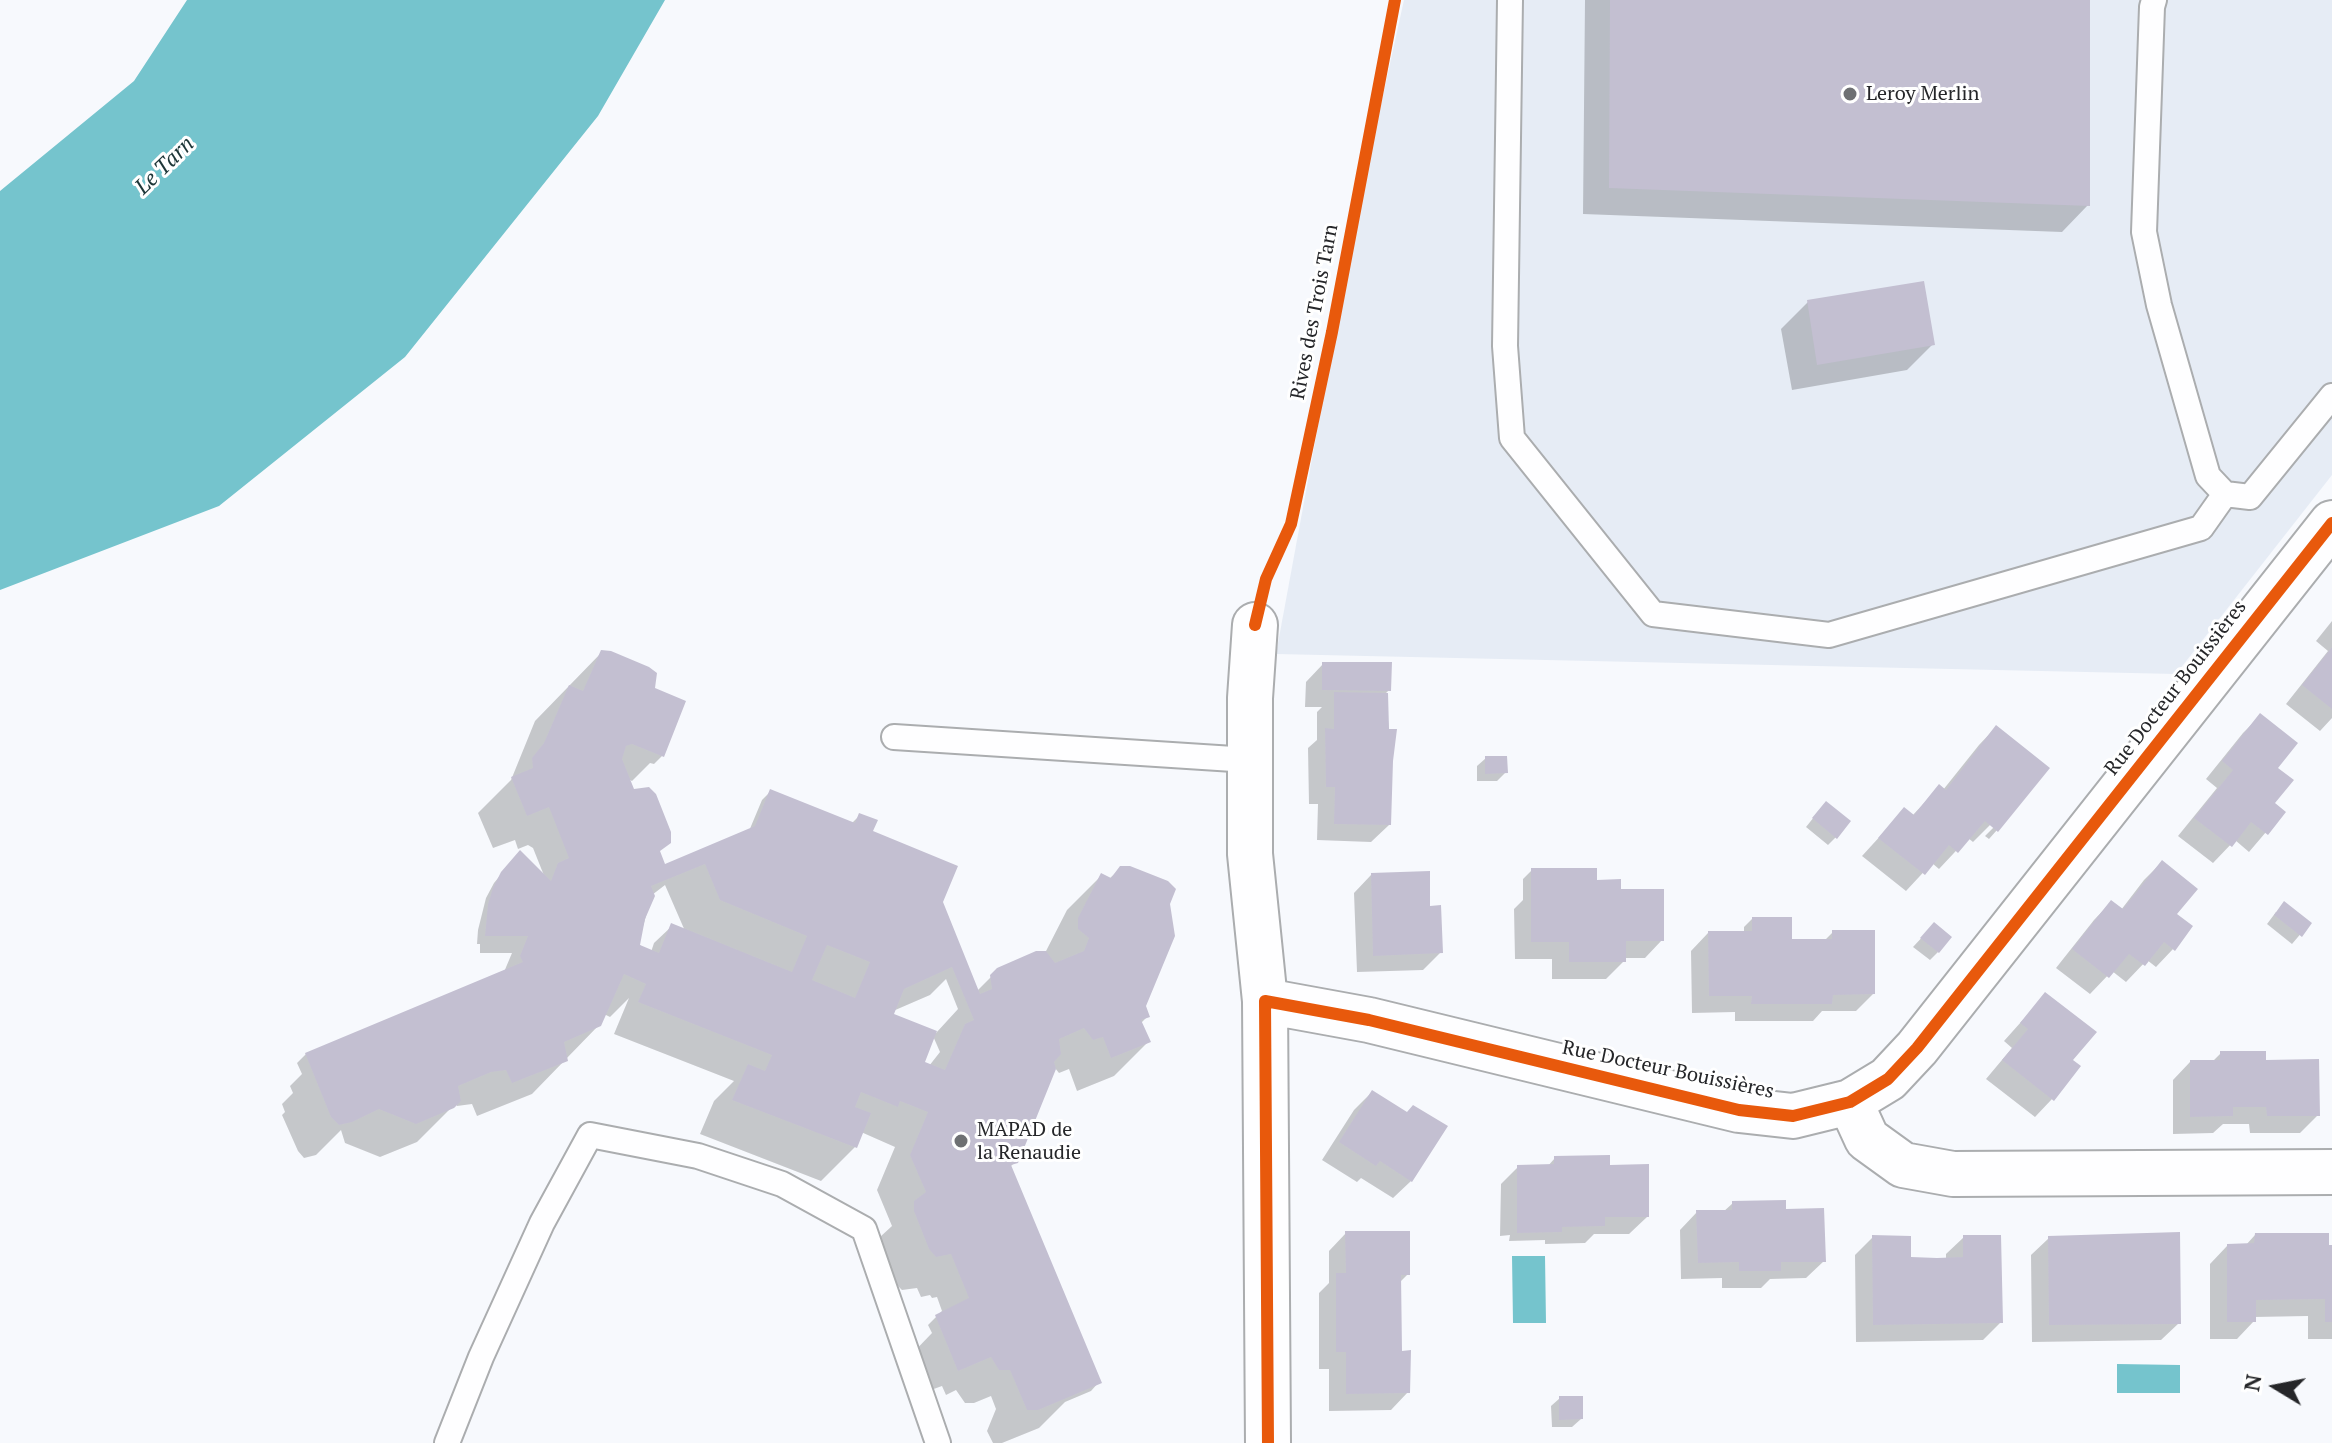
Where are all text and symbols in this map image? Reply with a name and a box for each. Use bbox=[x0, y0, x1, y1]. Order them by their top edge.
place label: Leroy Merlin bbox=[1866, 82, 1979, 106]
marker: Leroy Merlin bbox=[1841, 85, 1859, 103]
water label: Le Tarn bbox=[130, 131, 200, 201]
street label: Rives des Trois Tarn bbox=[1286, 222, 1344, 402]
street label: Rue Docteur Bouissières bbox=[2100, 596, 2252, 780]
street label: Rue Docteur Bouissières bbox=[1560, 1036, 1776, 1104]
place label: MAPAD de la Renaudie bbox=[977, 1118, 1081, 1165]
marker: MAPAD de la Renaudie bbox=[952, 1132, 970, 1150]
north arrow bbox=[2236, 1347, 2316, 1427]
text: N bbox=[2236, 1372, 2268, 1393]

